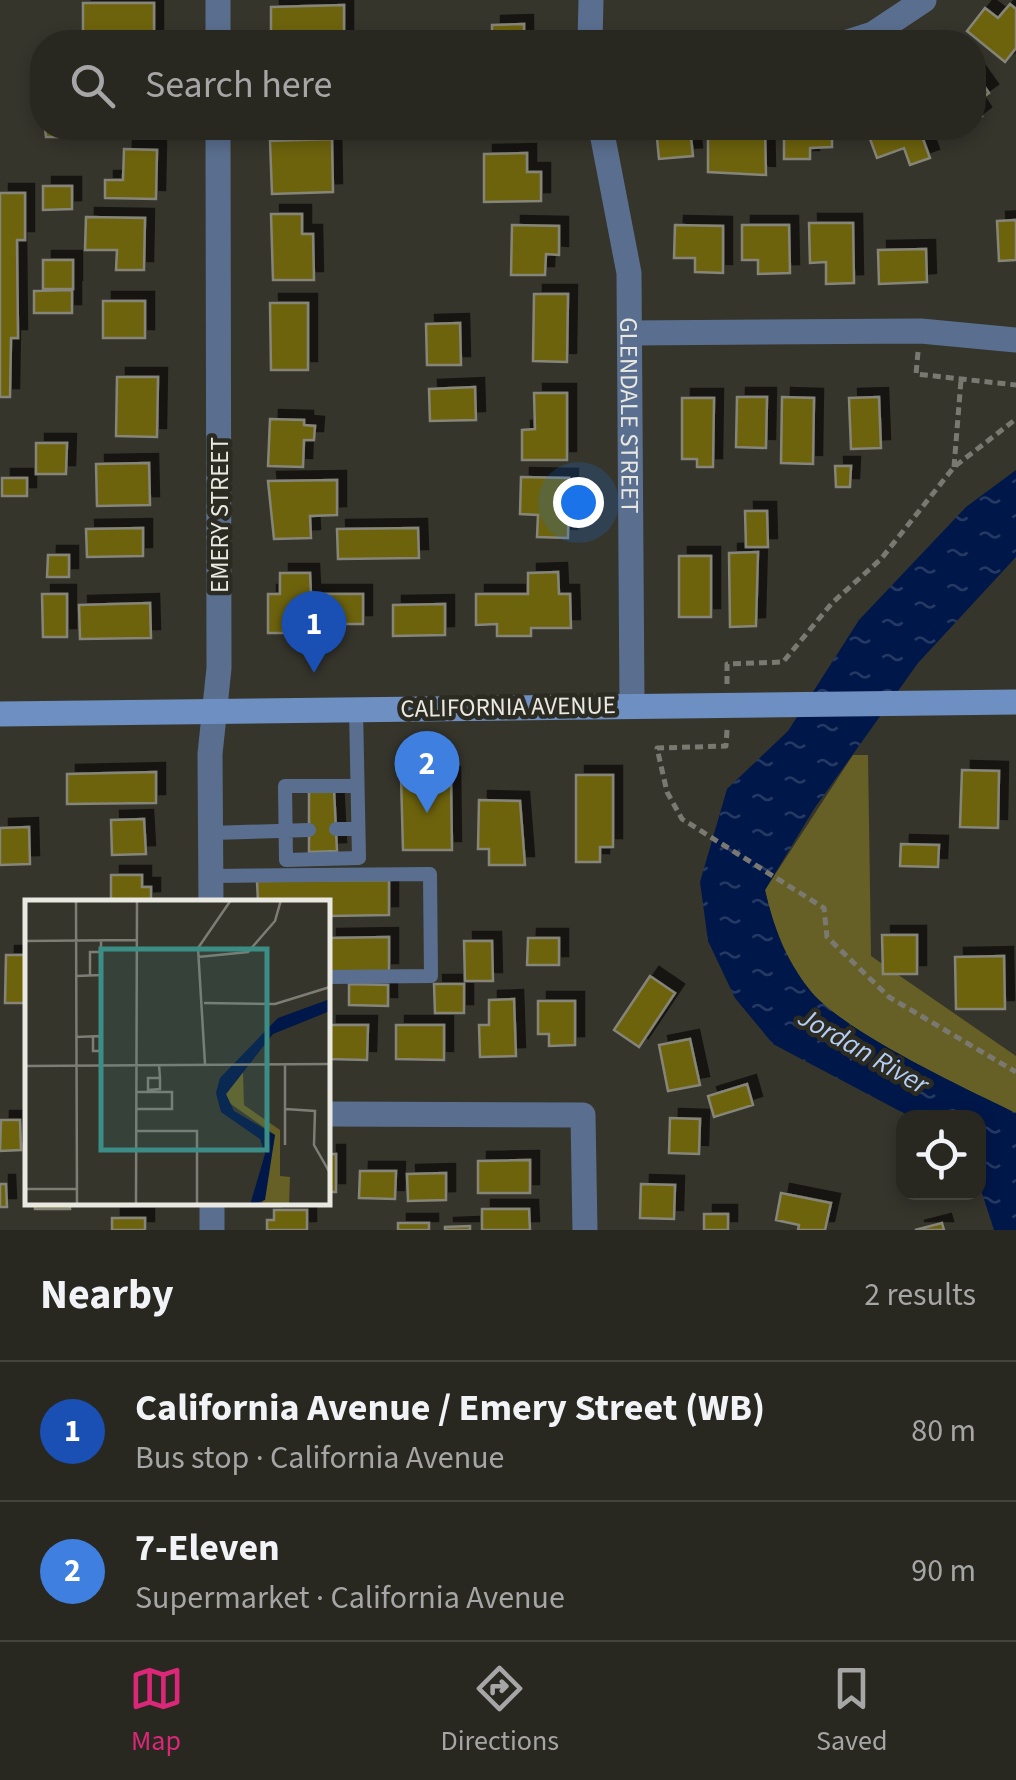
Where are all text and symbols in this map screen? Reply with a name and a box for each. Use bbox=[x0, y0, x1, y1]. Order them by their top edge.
search box bbox=[30, 30, 986, 140]
icon: search bbox=[65, 58, 120, 113]
text: Search here bbox=[145, 58, 332, 112]
street label: GLENDALE STREET bbox=[610, 317, 648, 514]
street label: EMERY STREET bbox=[202, 437, 238, 593]
your location bbox=[553, 477, 604, 528]
pin: 1 bbox=[282, 590, 346, 673]
street label: CALIFORNIA AVENUE bbox=[400, 687, 616, 727]
pin: 2 bbox=[394, 730, 460, 813]
inset map bbox=[25, 900, 330, 1205]
water label: Jordan River bbox=[790, 997, 937, 1105]
map controls bbox=[896, 1110, 986, 1200]
button: locate bbox=[896, 1110, 986, 1200]
text: Nearby bbox=[40, 1265, 174, 1325]
text: 2 results bbox=[864, 1272, 976, 1318]
text: California Avenue / Emery Street (WB) bbox=[135, 1381, 765, 1435]
text: 1 bbox=[64, 1408, 81, 1454]
text: 80 m bbox=[911, 1408, 976, 1454]
text: Bus stop · California Avenue bbox=[135, 1435, 504, 1481]
text: 7-Eleven bbox=[135, 1521, 280, 1575]
text: 2 bbox=[64, 1548, 81, 1594]
text: 90 m bbox=[911, 1548, 976, 1594]
text: Supermarket · California Avenue bbox=[135, 1575, 565, 1621]
tab: Map bbox=[129, 1661, 184, 1761]
tab: Directions bbox=[441, 1661, 559, 1761]
tab: Saved bbox=[816, 1661, 887, 1761]

